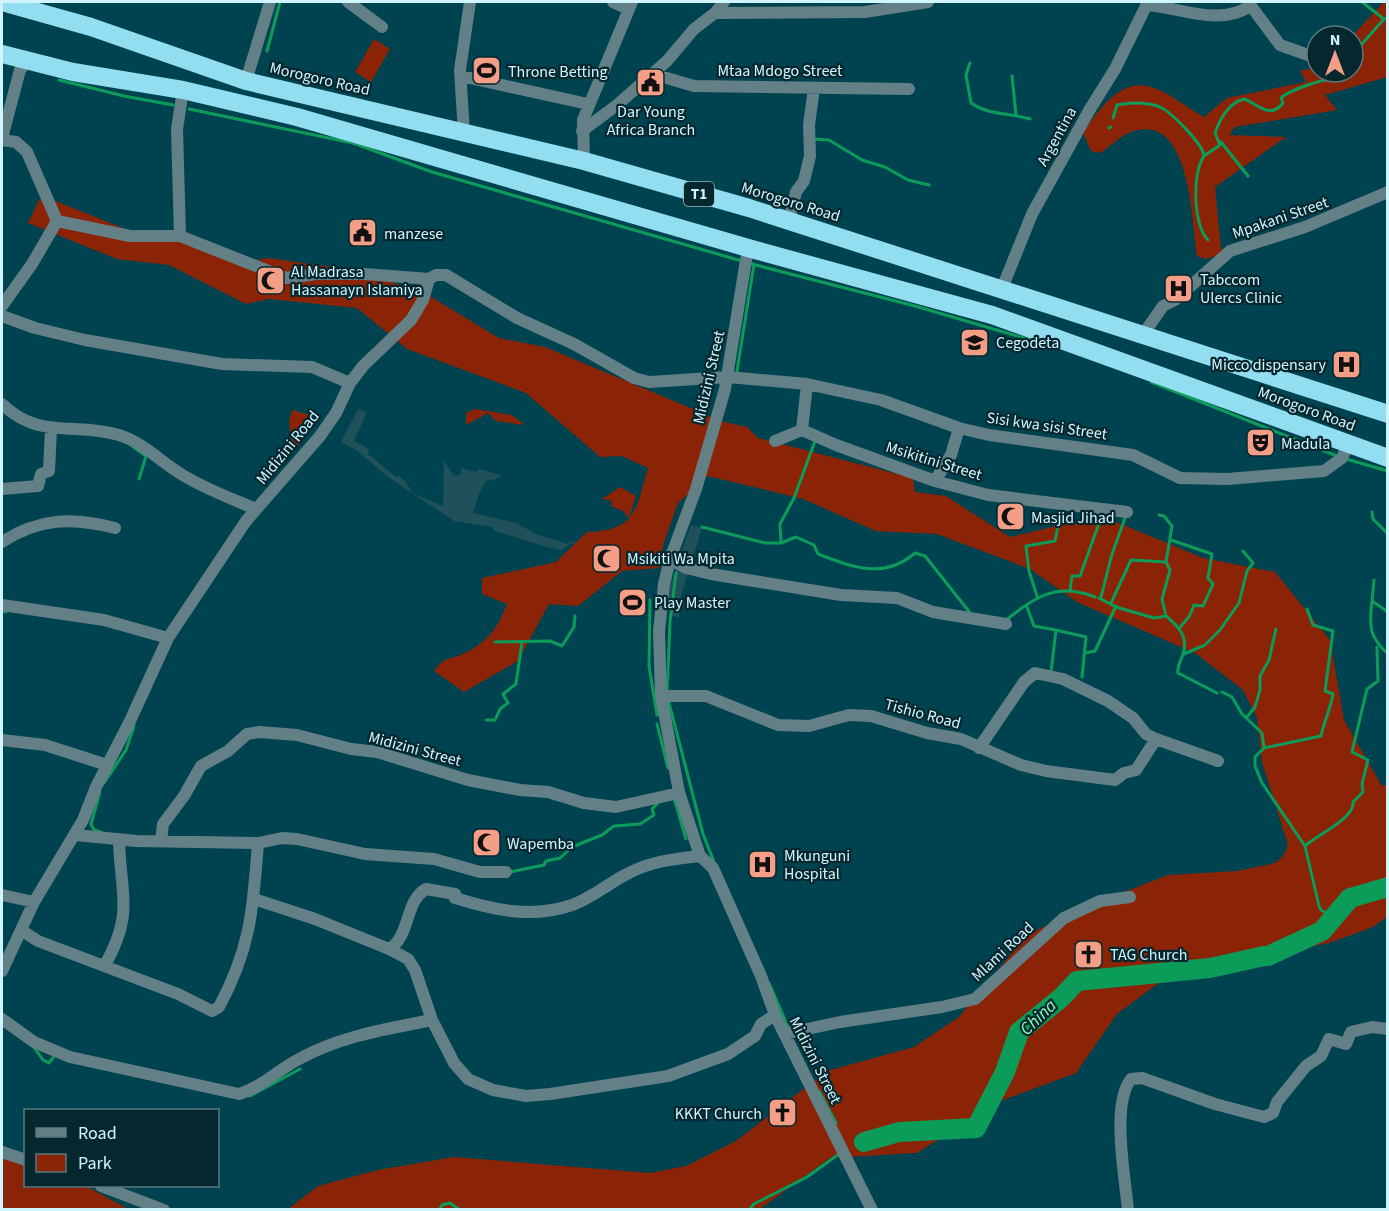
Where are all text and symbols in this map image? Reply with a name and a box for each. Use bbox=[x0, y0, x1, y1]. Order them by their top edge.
north arrow bbox=[1305, 24, 1365, 84]
text: N bbox=[1330, 29, 1340, 51]
sports icon: Throne Betting bbox=[471, 55, 503, 87]
street label: Morogoro Road bbox=[267, 57, 372, 101]
street label: Mtaa Mdogo Street bbox=[717, 60, 843, 82]
place label: Throne Betting bbox=[508, 61, 608, 83]
public building icon: Dar Young Africa Branch bbox=[635, 67, 667, 99]
place label: Dar Young Africa Branch bbox=[607, 101, 695, 141]
street label: Argentina bbox=[1032, 103, 1082, 170]
street label: Morogoro Road bbox=[738, 176, 843, 227]
road number: T1 bbox=[684, 182, 714, 206]
street label: Mpakani Street bbox=[1229, 191, 1332, 245]
public building icon: manzese bbox=[347, 217, 379, 249]
place label: manzese bbox=[384, 223, 443, 245]
place label: Al Madrasa Hassanayn Islamiya bbox=[291, 261, 423, 301]
mosque icon: Al Madrasa Hassanayn Islamiya bbox=[254, 264, 286, 296]
place label: Tabccom Ulercs Clinic bbox=[1200, 269, 1282, 309]
hospital icon: Tabccom Ulercs Clinic bbox=[1163, 272, 1195, 304]
school or university icon: Cegodeta bbox=[959, 326, 991, 358]
street label: Midizini Street bbox=[688, 328, 731, 426]
place label: Cegodeta bbox=[996, 332, 1059, 354]
hospital icon: Micco dispensary bbox=[1331, 348, 1363, 380]
place label: Micco dispensary bbox=[1211, 354, 1327, 376]
street label: Morogoro Road bbox=[1255, 381, 1359, 437]
street label: Midizini Road bbox=[251, 406, 324, 489]
street label: Sisi kwa sisi Street bbox=[985, 407, 1109, 445]
theatre icon: Madula bbox=[1244, 427, 1276, 459]
place label: Madula bbox=[1281, 433, 1330, 455]
street label: Msikitini Street bbox=[883, 436, 985, 486]
mosque icon: Masjid Jihad bbox=[994, 501, 1026, 533]
place label: Masjid Jihad bbox=[1031, 507, 1115, 529]
mosque icon: Msikiti Wa Mpita bbox=[590, 542, 622, 574]
place label: Msikiti Wa Mpita bbox=[627, 548, 735, 570]
sports icon: Play Master bbox=[617, 586, 649, 618]
place label: Play Master bbox=[654, 592, 731, 614]
street label: Tishio Road bbox=[882, 693, 963, 735]
street label: Midizini Street bbox=[366, 726, 464, 772]
mosque icon: Wapemba bbox=[470, 827, 502, 859]
place label: Wapemba bbox=[507, 833, 574, 855]
place label: Mkunguni Hospital bbox=[784, 845, 850, 885]
hospital icon: Mkunguni Hospital bbox=[747, 848, 779, 880]
street label: Mlami Road bbox=[966, 917, 1039, 987]
church icon: TAG Church bbox=[1073, 938, 1105, 970]
place label: TAG Church bbox=[1110, 944, 1187, 966]
water label: China bbox=[1014, 993, 1063, 1041]
street label: Midizini Street bbox=[784, 1013, 847, 1108]
church icon: KKKT Church bbox=[767, 1097, 799, 1129]
place label: KKKT Church bbox=[675, 1103, 762, 1125]
legend bbox=[24, 1109, 219, 1187]
text: Road bbox=[78, 1121, 117, 1146]
text: Park bbox=[78, 1151, 112, 1176]

